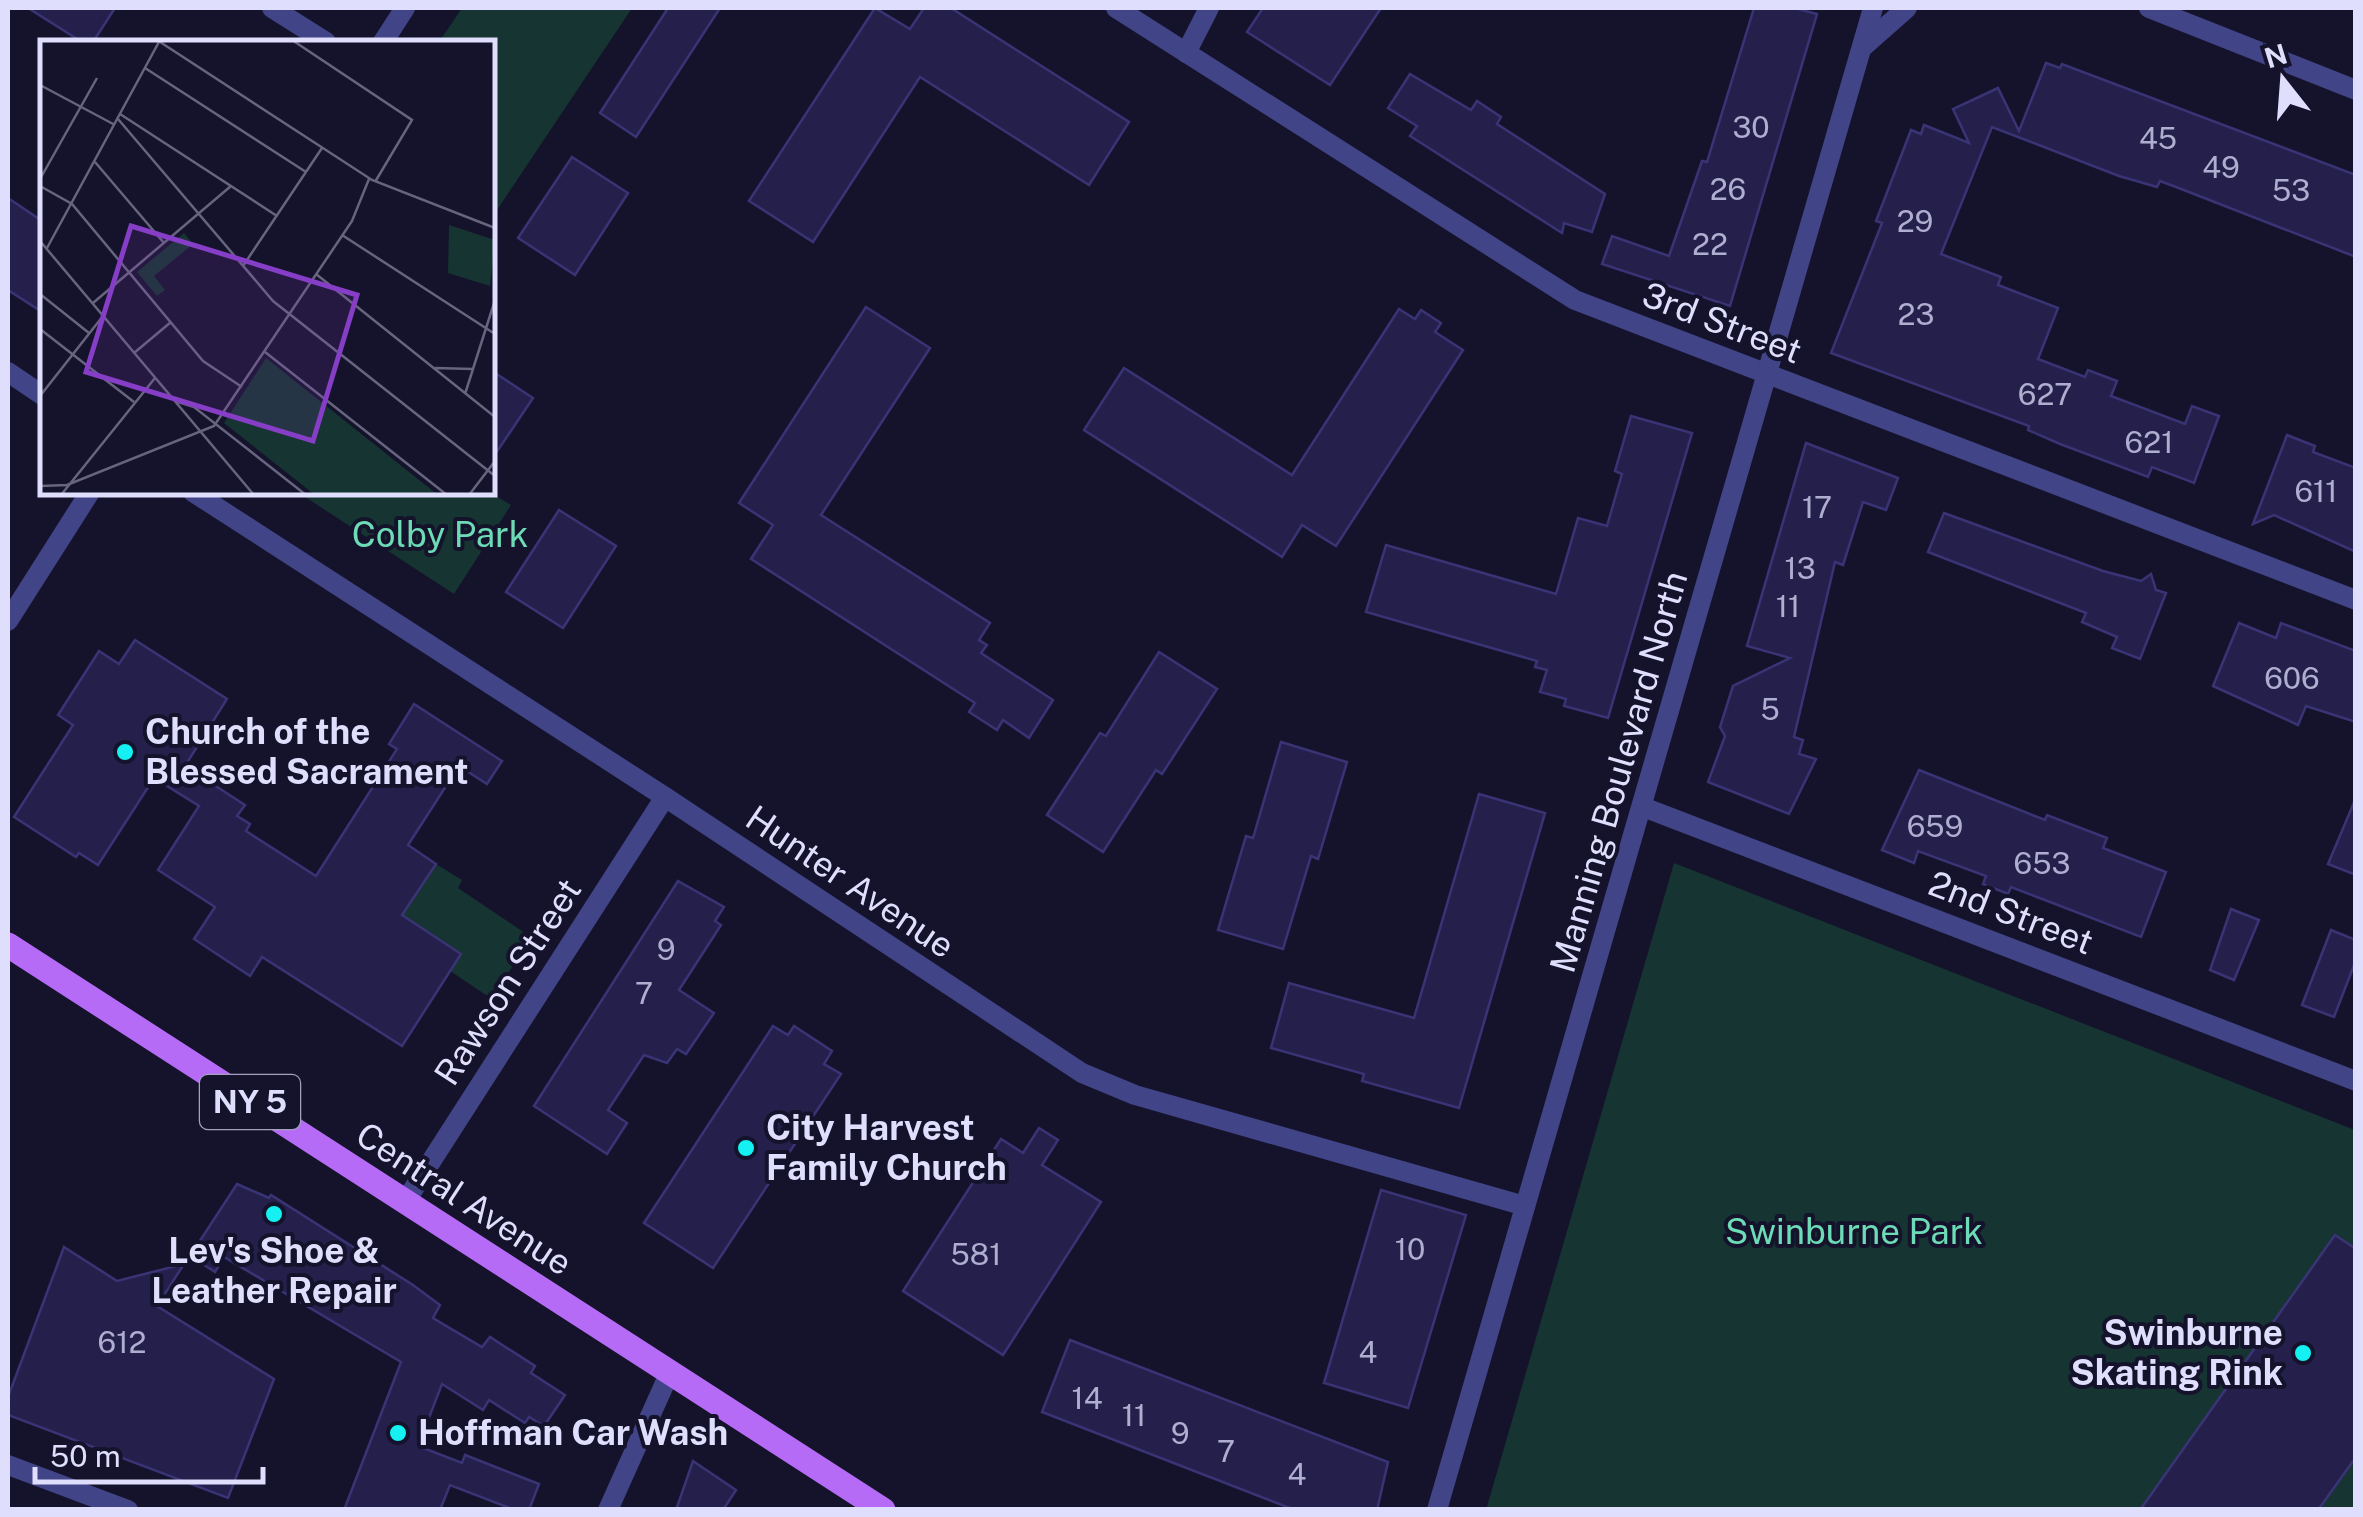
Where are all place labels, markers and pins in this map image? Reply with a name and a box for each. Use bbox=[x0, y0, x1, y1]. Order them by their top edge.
place label: Church of the Blessed Sacrament bbox=[145, 711, 469, 792]
marker: Church of the Blessed Sacrament bbox=[114, 741, 136, 763]
place label: City Harvest Family Church bbox=[766, 1107, 1007, 1188]
marker: City Harvest Family Church bbox=[735, 1137, 757, 1159]
marker: Lev's Shoe & Leather Repair bbox=[263, 1203, 285, 1225]
place label: Lev's Shoe & Leather Repair bbox=[151, 1230, 397, 1311]
place label: Swinburne Skating Rink bbox=[2070, 1312, 2283, 1393]
marker: Swinburne Skating Rink bbox=[2292, 1342, 2314, 1364]
place label: Hoffman Car Wash bbox=[418, 1412, 728, 1453]
marker: Hoffman Car Wash bbox=[387, 1422, 409, 1444]

